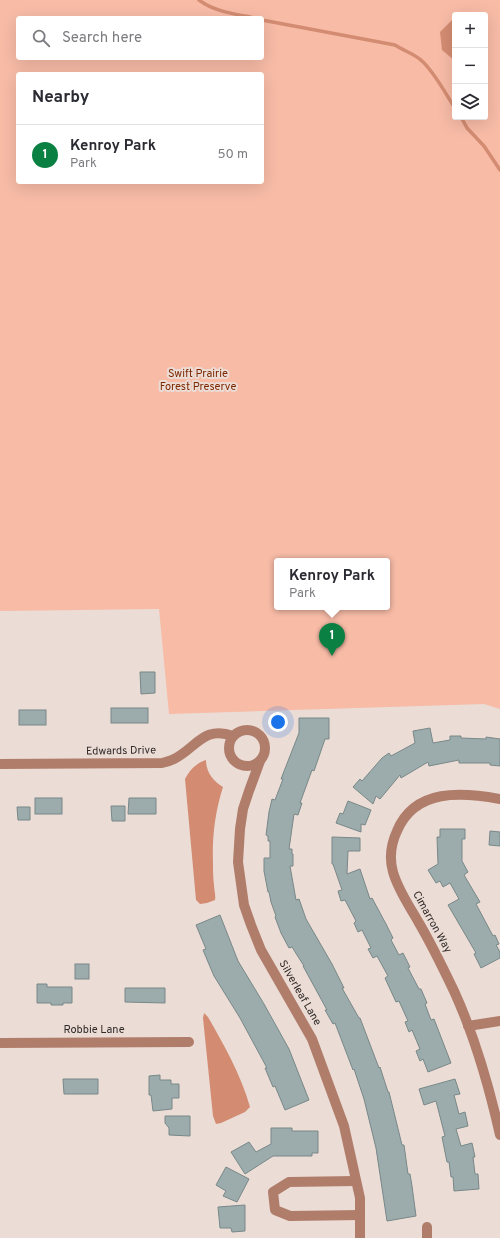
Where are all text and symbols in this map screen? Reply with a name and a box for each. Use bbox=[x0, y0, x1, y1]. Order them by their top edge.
map controls bbox=[452, 12, 488, 120]
button: + bbox=[452, 12, 488, 48]
search box bbox=[16, 16, 264, 60]
icon: search bbox=[30, 27, 52, 49]
text: Search here bbox=[62, 29, 142, 48]
button: − bbox=[452, 48, 488, 84]
button: layers bbox=[452, 84, 488, 120]
text: Nearby bbox=[32, 87, 89, 109]
text: Kenroy Park bbox=[70, 137, 156, 156]
text: 1 bbox=[42, 147, 48, 163]
text: 50 m bbox=[218, 147, 248, 163]
text: Park bbox=[70, 156, 97, 172]
park label: Swift Prairie Forest Preserve bbox=[160, 367, 236, 394]
popup bbox=[274, 558, 390, 610]
text: Kenroy Park bbox=[289, 567, 375, 586]
text: Park bbox=[289, 586, 316, 602]
pin: 1 bbox=[319, 623, 345, 656]
your location bbox=[268, 712, 288, 732]
street label: Edwards Drive bbox=[86, 743, 156, 759]
street label: Cimarron Way bbox=[409, 889, 455, 956]
street label: Silverleaf Lane bbox=[276, 958, 324, 1028]
street label: Robbie Lane bbox=[63, 1023, 125, 1037]

